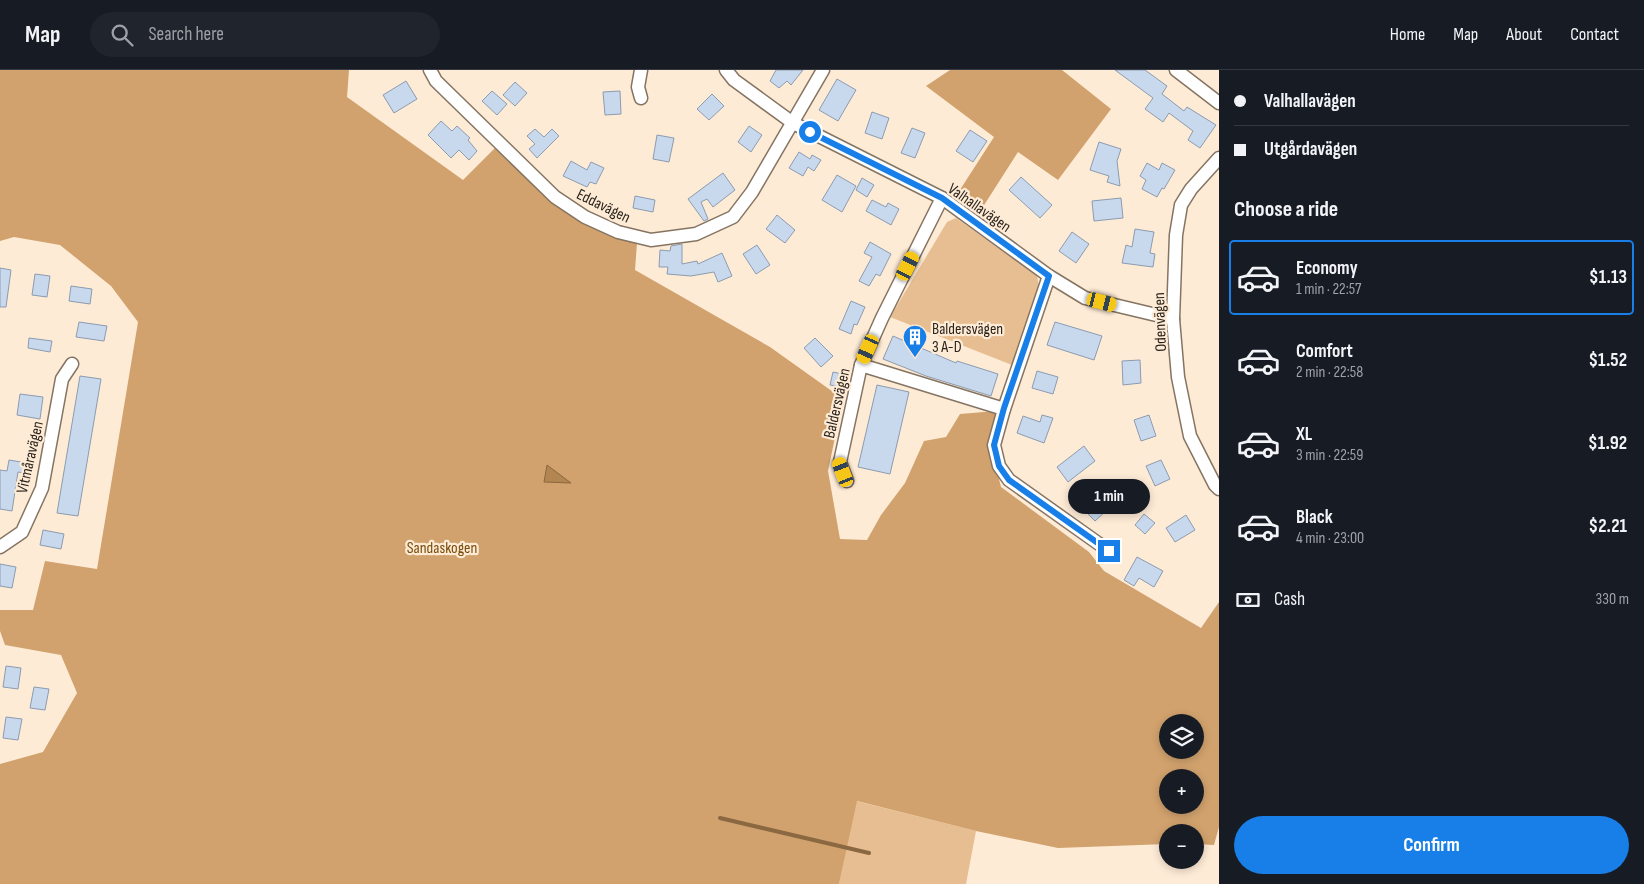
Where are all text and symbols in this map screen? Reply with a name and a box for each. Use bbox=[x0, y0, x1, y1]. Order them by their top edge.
search box bbox=[90, 12, 440, 57]
text: Map bbox=[25, 20, 60, 49]
icon: search bbox=[108, 21, 136, 49]
text: Search here bbox=[148, 23, 224, 46]
text: Home bbox=[1390, 24, 1425, 45]
text: Map bbox=[1453, 24, 1478, 45]
text: About bbox=[1506, 24, 1542, 45]
text: Contact bbox=[1570, 24, 1619, 45]
text: Valhallavägen bbox=[1264, 90, 1356, 113]
route start bbox=[799, 121, 821, 143]
text: Utgårdavägen bbox=[1264, 138, 1357, 161]
street label: Valhallavägen bbox=[944, 180, 1014, 237]
street label: Eddavägen bbox=[573, 185, 633, 228]
text: Choose a ride bbox=[1234, 196, 1338, 223]
car bbox=[894, 249, 921, 283]
icon: car bbox=[1236, 255, 1281, 300]
text: Economy bbox=[1296, 257, 1358, 280]
text: $1.13 bbox=[1589, 266, 1627, 289]
text: 1 min · 22:57 bbox=[1296, 280, 1362, 299]
car bbox=[1085, 291, 1118, 313]
street label: Odenvägen bbox=[1150, 292, 1171, 352]
place label: Baldersvägen 3 A-D bbox=[932, 320, 1003, 357]
building icon: Baldersvägen 3 A-D bbox=[902, 324, 928, 358]
car bbox=[855, 332, 880, 366]
icon: car bbox=[1236, 338, 1281, 383]
text: Comfort bbox=[1296, 340, 1353, 363]
text: $1.52 bbox=[1588, 349, 1627, 372]
text: 2 min · 22:58 bbox=[1296, 363, 1363, 382]
street label: Baldersvägen bbox=[820, 367, 855, 440]
street label: Vitmåravägen bbox=[13, 419, 48, 495]
icon: car bbox=[1236, 421, 1281, 466]
text: XL bbox=[1296, 423, 1312, 446]
text: $1.92 bbox=[1588, 432, 1627, 455]
text: 3 min · 22:59 bbox=[1296, 446, 1363, 465]
car bbox=[830, 455, 855, 489]
callout: 1 min bbox=[1068, 478, 1150, 514]
text: 1 min bbox=[1094, 487, 1124, 506]
icon: car bbox=[1236, 504, 1281, 549]
text: Black bbox=[1296, 506, 1333, 529]
text: $2.21 bbox=[1588, 515, 1627, 538]
text: 4 min · 23:00 bbox=[1296, 529, 1364, 548]
park label: Sandaskogen bbox=[407, 539, 477, 558]
route end bbox=[1098, 540, 1120, 562]
icon: cash bbox=[1234, 586, 1262, 614]
text: Cash bbox=[1274, 588, 1305, 611]
text: 330 m bbox=[1596, 590, 1629, 609]
map controls bbox=[1159, 714, 1204, 869]
button: layers bbox=[1159, 714, 1204, 759]
button: + bbox=[1159, 769, 1204, 814]
button: Confirm bbox=[1234, 816, 1629, 874]
button: − bbox=[1159, 824, 1204, 869]

